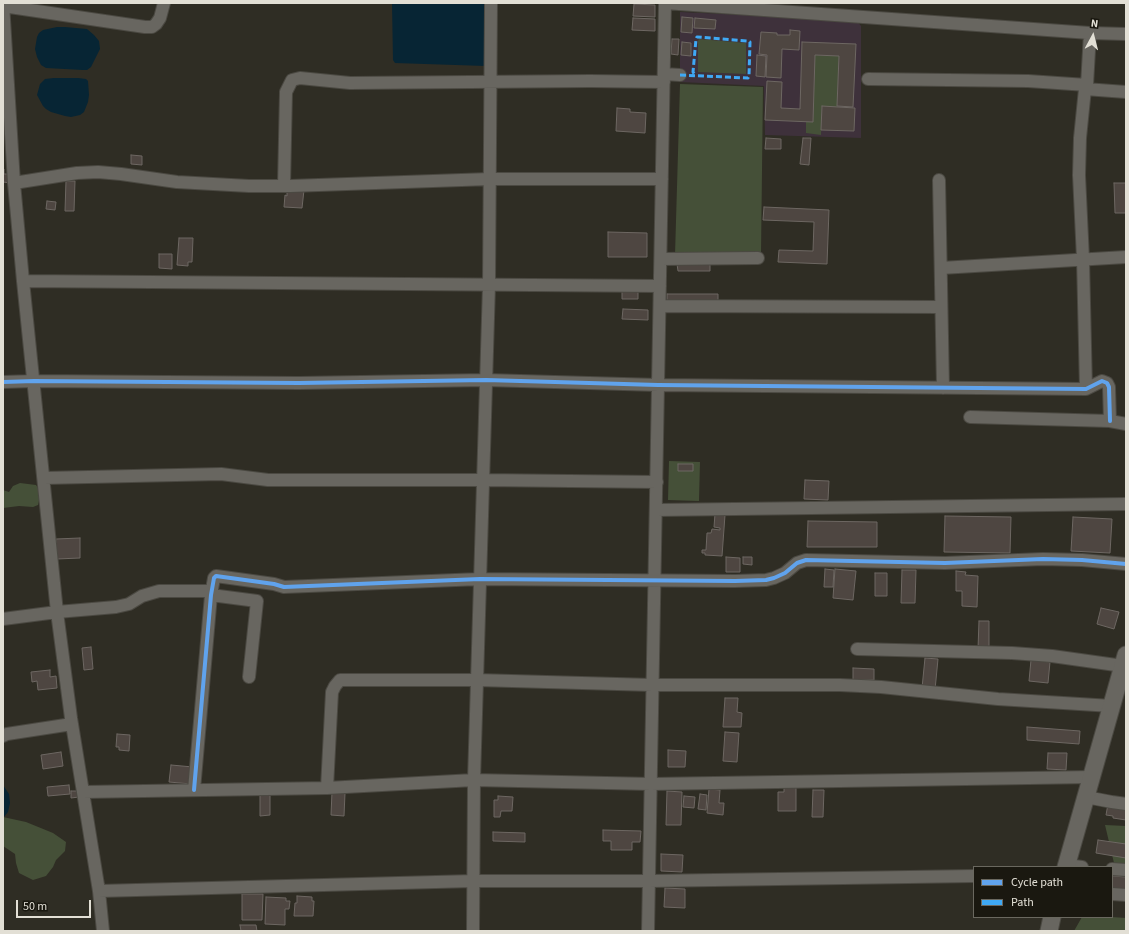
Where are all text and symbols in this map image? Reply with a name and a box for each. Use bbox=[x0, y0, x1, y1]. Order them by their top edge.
north arrow bbox=[1073, 16, 1113, 56]
text: N bbox=[1090, 16, 1099, 31]
legend bbox=[973, 866, 1113, 918]
text: Cycle path bbox=[1011, 874, 1063, 891]
scale bar bbox=[18, 892, 93, 918]
text: Path bbox=[1011, 894, 1034, 911]
text: 50 m bbox=[23, 898, 47, 915]

